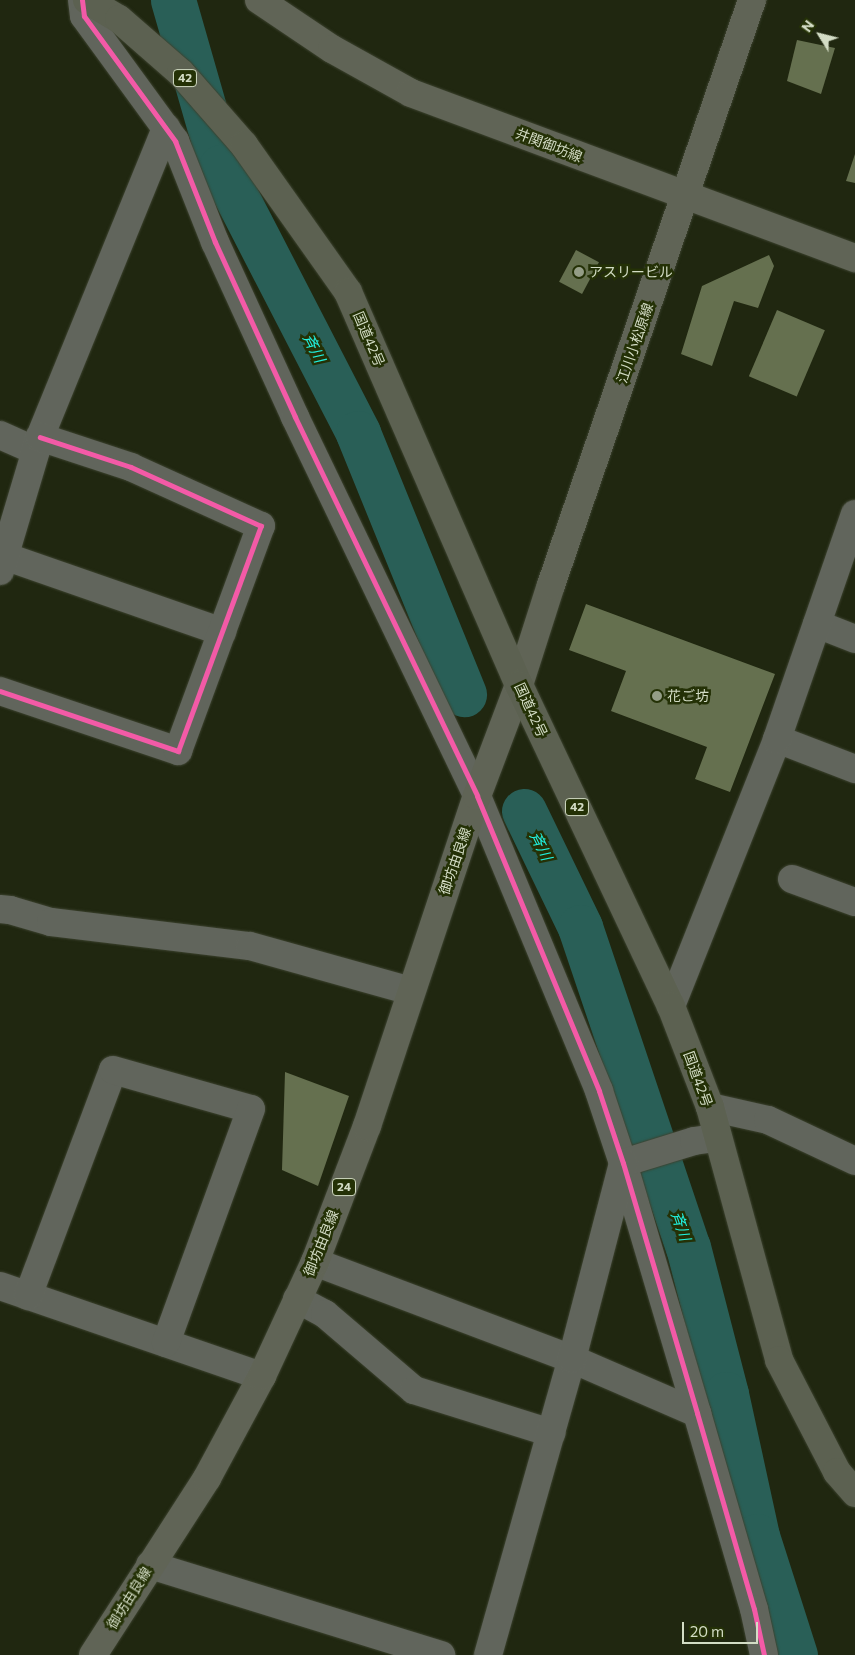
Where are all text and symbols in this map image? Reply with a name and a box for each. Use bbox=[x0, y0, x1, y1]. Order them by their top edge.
north arrow bbox=[795, 10, 845, 60]
text: N bbox=[797, 17, 817, 35]
road number: 42 bbox=[172, 68, 198, 88]
street label: 井関御坊線 bbox=[513, 125, 585, 165]
place label: アスリービル bbox=[589, 264, 673, 280]
marker: アスリービル bbox=[573, 266, 585, 278]
street label: 江川小松原線 bbox=[613, 301, 657, 385]
street label: 国道42号 bbox=[350, 309, 388, 369]
water label: 斉川 bbox=[299, 331, 329, 365]
street label: 国道42号 bbox=[511, 680, 551, 740]
place label: 花ご坊 bbox=[667, 688, 709, 704]
marker: 花ご坊 bbox=[651, 690, 663, 702]
road number: 42 bbox=[564, 798, 590, 816]
street label: 御坊由良線 bbox=[436, 825, 474, 897]
water label: 斉川 bbox=[526, 829, 556, 863]
street label: 国道42号 bbox=[680, 1049, 716, 1109]
road number: 24 bbox=[332, 1178, 356, 1196]
street label: 御坊由良線 bbox=[300, 1207, 342, 1279]
water label: 斉川 bbox=[668, 1209, 694, 1243]
street label: 御坊由良線 bbox=[103, 1564, 155, 1632]
scale bar bbox=[685, 1612, 761, 1644]
text: 20 m bbox=[690, 1622, 724, 1640]

